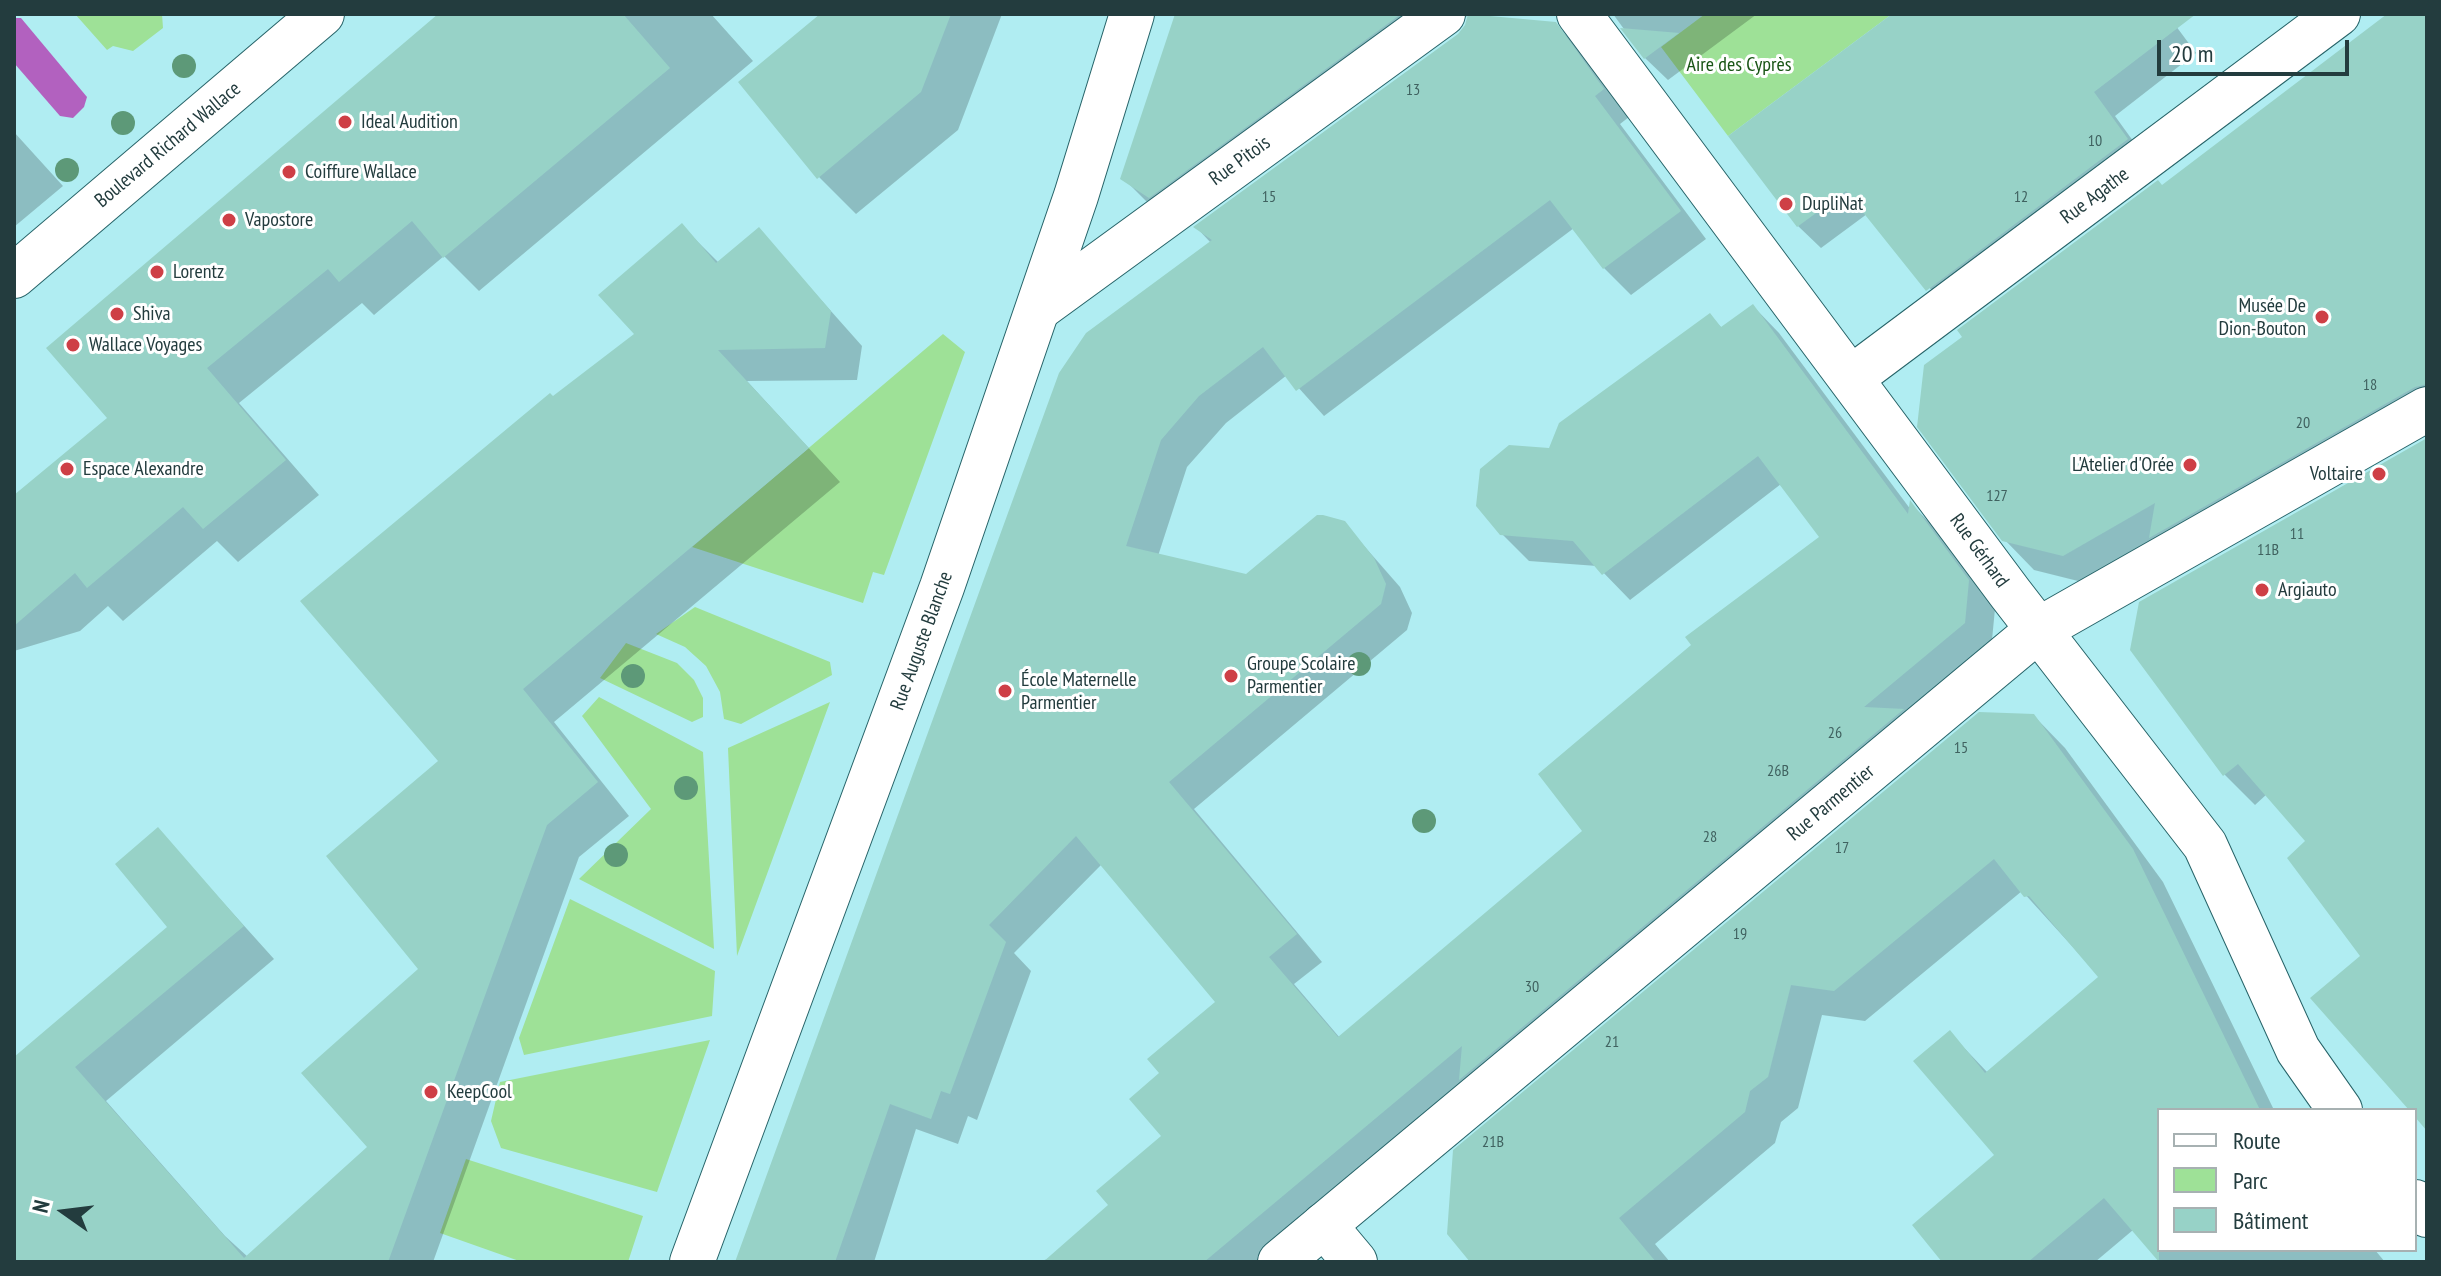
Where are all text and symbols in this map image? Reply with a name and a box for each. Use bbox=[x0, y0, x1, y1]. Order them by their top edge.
scale bar bbox=[2161, 24, 2353, 74]
text: 20 m bbox=[2171, 38, 2213, 69]
park label: Aire des Cyprès bbox=[1687, 53, 1791, 77]
street label: Boulevard Richard Wallace bbox=[90, 77, 246, 213]
house number: 13 bbox=[1406, 80, 1420, 100]
place label: Ideal Audition bbox=[361, 110, 458, 134]
marker: Ideal Audition bbox=[336, 113, 354, 131]
street label: Rue Pitois bbox=[1205, 131, 1275, 191]
house number: 10 bbox=[2088, 131, 2102, 151]
place label: Coiffure Wallace bbox=[305, 160, 417, 184]
marker: Coiffure Wallace bbox=[280, 163, 298, 181]
street label: Rue Agathe bbox=[2056, 163, 2134, 229]
house number: 15 bbox=[1262, 187, 1276, 207]
house number: 12 bbox=[2014, 187, 2028, 207]
place label: DupliNat bbox=[1802, 192, 1863, 216]
marker: DupliNat bbox=[1777, 195, 1795, 213]
place label: Vapostore bbox=[245, 208, 313, 232]
marker: Vapostore bbox=[220, 211, 238, 229]
place label: Lorentz bbox=[173, 260, 224, 284]
marker: Lorentz bbox=[148, 263, 166, 281]
place label: Musée De Dion-Bouton bbox=[2218, 294, 2306, 341]
place label: Shiva bbox=[133, 302, 170, 326]
marker: Shiva bbox=[108, 305, 126, 323]
marker: Musée De Dion-Bouton bbox=[2313, 308, 2331, 326]
place label: Wallace Voyages bbox=[89, 333, 202, 357]
marker: Wallace Voyages bbox=[64, 336, 82, 354]
house number: 18 bbox=[2363, 375, 2377, 395]
house number: 20 bbox=[2296, 413, 2310, 433]
place label: L'Atelier d'Orée bbox=[2072, 453, 2174, 477]
marker: L'Atelier d'Orée bbox=[2181, 456, 2199, 474]
place label: Espace Alexandre bbox=[83, 457, 204, 481]
marker: Espace Alexandre bbox=[58, 460, 76, 478]
place label: Voltaire bbox=[2310, 462, 2363, 486]
marker: Voltaire bbox=[2370, 465, 2388, 483]
house number: 127 bbox=[1986, 486, 2008, 506]
street label: Rue Gérhard bbox=[1944, 509, 2014, 593]
house number: 11 bbox=[2290, 524, 2304, 544]
house number: 11B bbox=[2257, 540, 2279, 560]
street label: Rue Auguste Blanche bbox=[886, 568, 958, 714]
place label: Argiauto bbox=[2278, 578, 2337, 602]
marker: Argiauto bbox=[2253, 581, 2271, 599]
place label: Groupe Scolaire Parmentier bbox=[1247, 652, 1356, 699]
marker: Groupe Scolaire Parmentier bbox=[1222, 667, 1240, 685]
place label: École Maternelle Parmentier bbox=[1021, 668, 1137, 715]
marker: École Maternelle Parmentier bbox=[996, 682, 1014, 700]
house number: 26 bbox=[1828, 723, 1842, 743]
house number: 15 bbox=[1954, 738, 1968, 758]
street label: Rue Parmentier bbox=[1783, 760, 1879, 846]
house number: 26B bbox=[1767, 761, 1789, 781]
house number: 28 bbox=[1703, 827, 1717, 847]
house number: 17 bbox=[1835, 838, 1849, 858]
house number: 19 bbox=[1733, 924, 1747, 944]
house number: 30 bbox=[1525, 977, 1539, 997]
house number: 21 bbox=[1605, 1032, 1619, 1052]
place label: KeepCool bbox=[447, 1080, 512, 1104]
marker: KeepCool bbox=[422, 1083, 440, 1101]
legend bbox=[2157, 1108, 2417, 1252]
text: Route bbox=[2233, 1125, 2281, 1156]
house number: 21B bbox=[1482, 1132, 1504, 1152]
text: Parc bbox=[2233, 1165, 2268, 1196]
north arrow bbox=[24, 1172, 104, 1252]
text: N bbox=[26, 1197, 56, 1215]
text: Bâtiment bbox=[2233, 1205, 2308, 1236]

